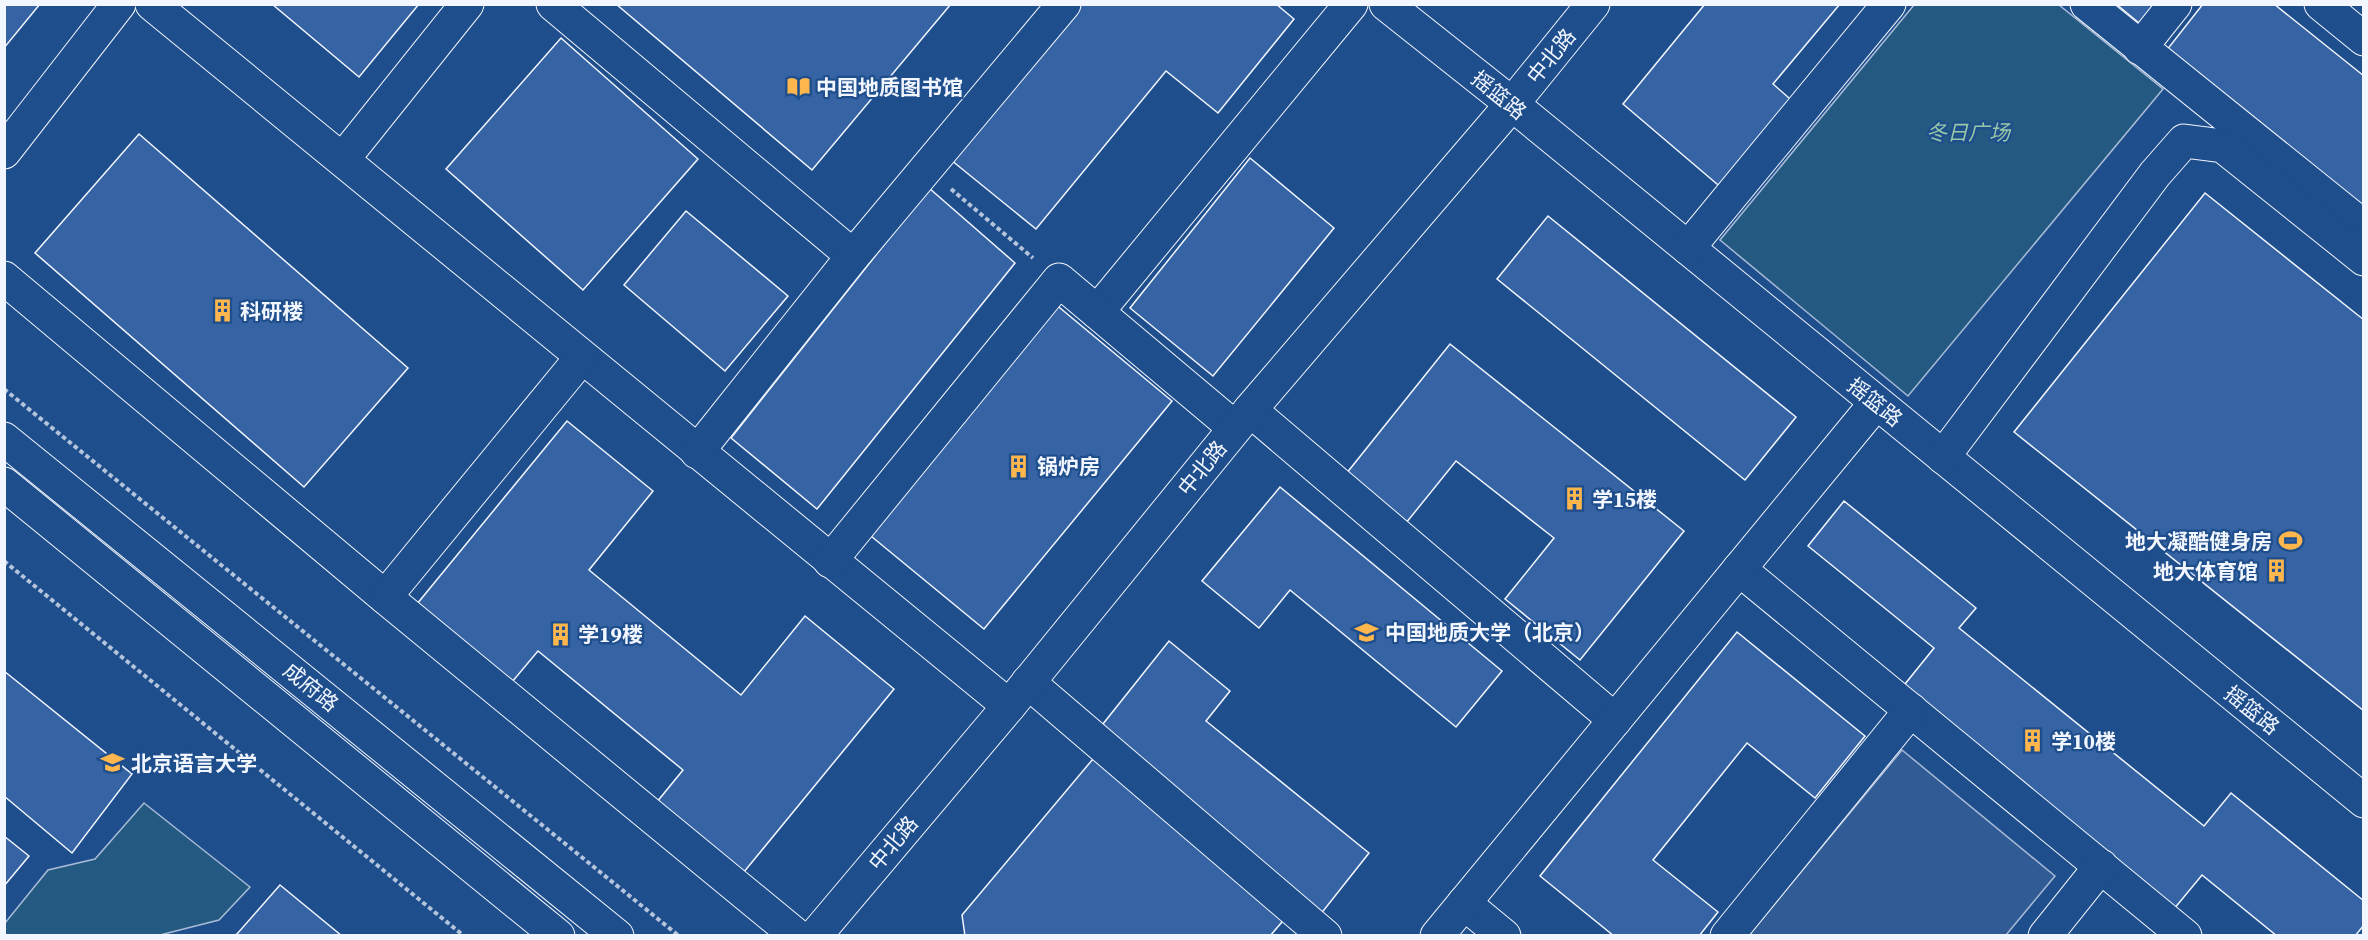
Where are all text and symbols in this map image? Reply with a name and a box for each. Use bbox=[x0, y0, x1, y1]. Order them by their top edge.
street label: 中北路 bbox=[1520, 22, 1582, 90]
street label: 摇篮路 bbox=[1465, 64, 1533, 126]
place label: 中国地质图书馆 bbox=[816, 73, 963, 102]
library icon: 中国地质图书馆 bbox=[785, 74, 811, 100]
park label: 冬日广场 bbox=[1926, 118, 2012, 147]
place label: 科研楼 bbox=[240, 297, 303, 326]
building icon: 科研楼 bbox=[209, 298, 235, 324]
street label: 摇篮路 bbox=[1841, 371, 1909, 433]
street label: 中北路 bbox=[1171, 434, 1233, 502]
place label: 锅炉房 bbox=[1037, 452, 1100, 481]
building icon: 锅炉房 bbox=[1006, 453, 1032, 479]
place label: 学15楼 bbox=[1592, 485, 1657, 514]
building icon: 学15楼 bbox=[1561, 486, 1587, 512]
place label: 地大凝酷健身房 bbox=[2125, 527, 2272, 556]
sports icon: 地大凝酷健身房 bbox=[2277, 528, 2303, 554]
place label: 地大体育馆 bbox=[2153, 557, 2258, 586]
building icon: 地大体育馆 bbox=[2263, 558, 2289, 584]
place label: 中国地质大学（北京） bbox=[1385, 618, 1595, 647]
school or university icon: 中国地质大学（北京） bbox=[1354, 619, 1380, 645]
place label: 学19楼 bbox=[578, 620, 643, 649]
building icon: 学19楼 bbox=[547, 621, 573, 647]
street label: 成府路 bbox=[277, 656, 345, 718]
street label: 摇篮路 bbox=[2218, 679, 2286, 741]
place label: 学10楼 bbox=[2051, 727, 2116, 756]
building icon: 学10楼 bbox=[2020, 728, 2046, 754]
place label: 北京语言大学 bbox=[131, 749, 257, 778]
school or university icon: 北京语言大学 bbox=[100, 750, 126, 776]
street label: 中北路 bbox=[862, 810, 924, 876]

